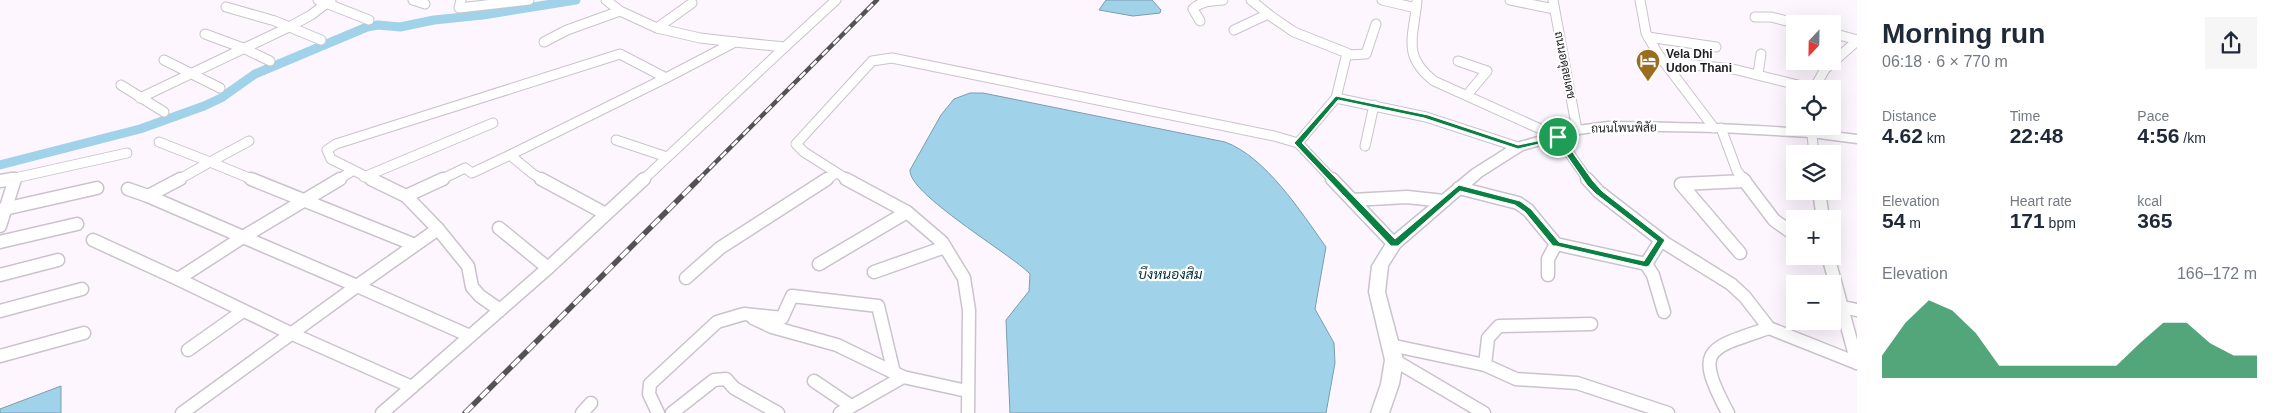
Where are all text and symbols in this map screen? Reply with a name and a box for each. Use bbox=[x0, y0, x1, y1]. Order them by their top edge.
north arrow bbox=[1786, 15, 1841, 70]
map controls bbox=[1786, 15, 1841, 330]
button: share bbox=[2205, 17, 2257, 69]
text: Morning run bbox=[1882, 18, 2045, 49]
street label: ถนนอดุลยเดช bbox=[1550, 30, 1578, 100]
place label: Vela Dhi Udon Thani bbox=[1666, 47, 1732, 75]
hotel icon: Vela Dhi Udon Thani bbox=[1635, 48, 1661, 82]
text: 06:18 · 6 × 770 m bbox=[1882, 53, 2008, 70]
button: locate bbox=[1786, 80, 1841, 135]
text: Distance bbox=[1882, 108, 1936, 124]
text: Time bbox=[2010, 108, 2040, 124]
text: Pace bbox=[2137, 108, 2169, 124]
pin bbox=[1537, 116, 1579, 158]
street label: ถนนโพนพิสัย bbox=[1591, 119, 1657, 136]
icon: arrive bbox=[1544, 123, 1572, 151]
text: 4.62 bbox=[1882, 124, 1923, 147]
text: 22:48 bbox=[2010, 124, 2063, 147]
text: 4:56 bbox=[2137, 124, 2179, 147]
text: km bbox=[1923, 130, 1945, 146]
text: /km bbox=[2179, 130, 2206, 146]
button: layers bbox=[1786, 145, 1841, 200]
text: Elevation bbox=[1882, 193, 1940, 209]
text: Heart rate bbox=[2010, 193, 2072, 209]
text: kcal bbox=[2137, 193, 2162, 209]
text: 54 bbox=[1882, 209, 1905, 232]
text: 171 bbox=[2010, 209, 2045, 232]
text: 365 bbox=[2137, 209, 2172, 232]
button: + bbox=[1786, 210, 1841, 265]
text: m bbox=[1905, 215, 1921, 231]
text: bpm bbox=[2045, 215, 2076, 231]
text: Elevation bbox=[1882, 265, 1948, 282]
text: 166–172 m bbox=[2177, 265, 2257, 282]
water label: บึงหนองสิม bbox=[1138, 266, 1203, 282]
button: − bbox=[1786, 275, 1841, 330]

